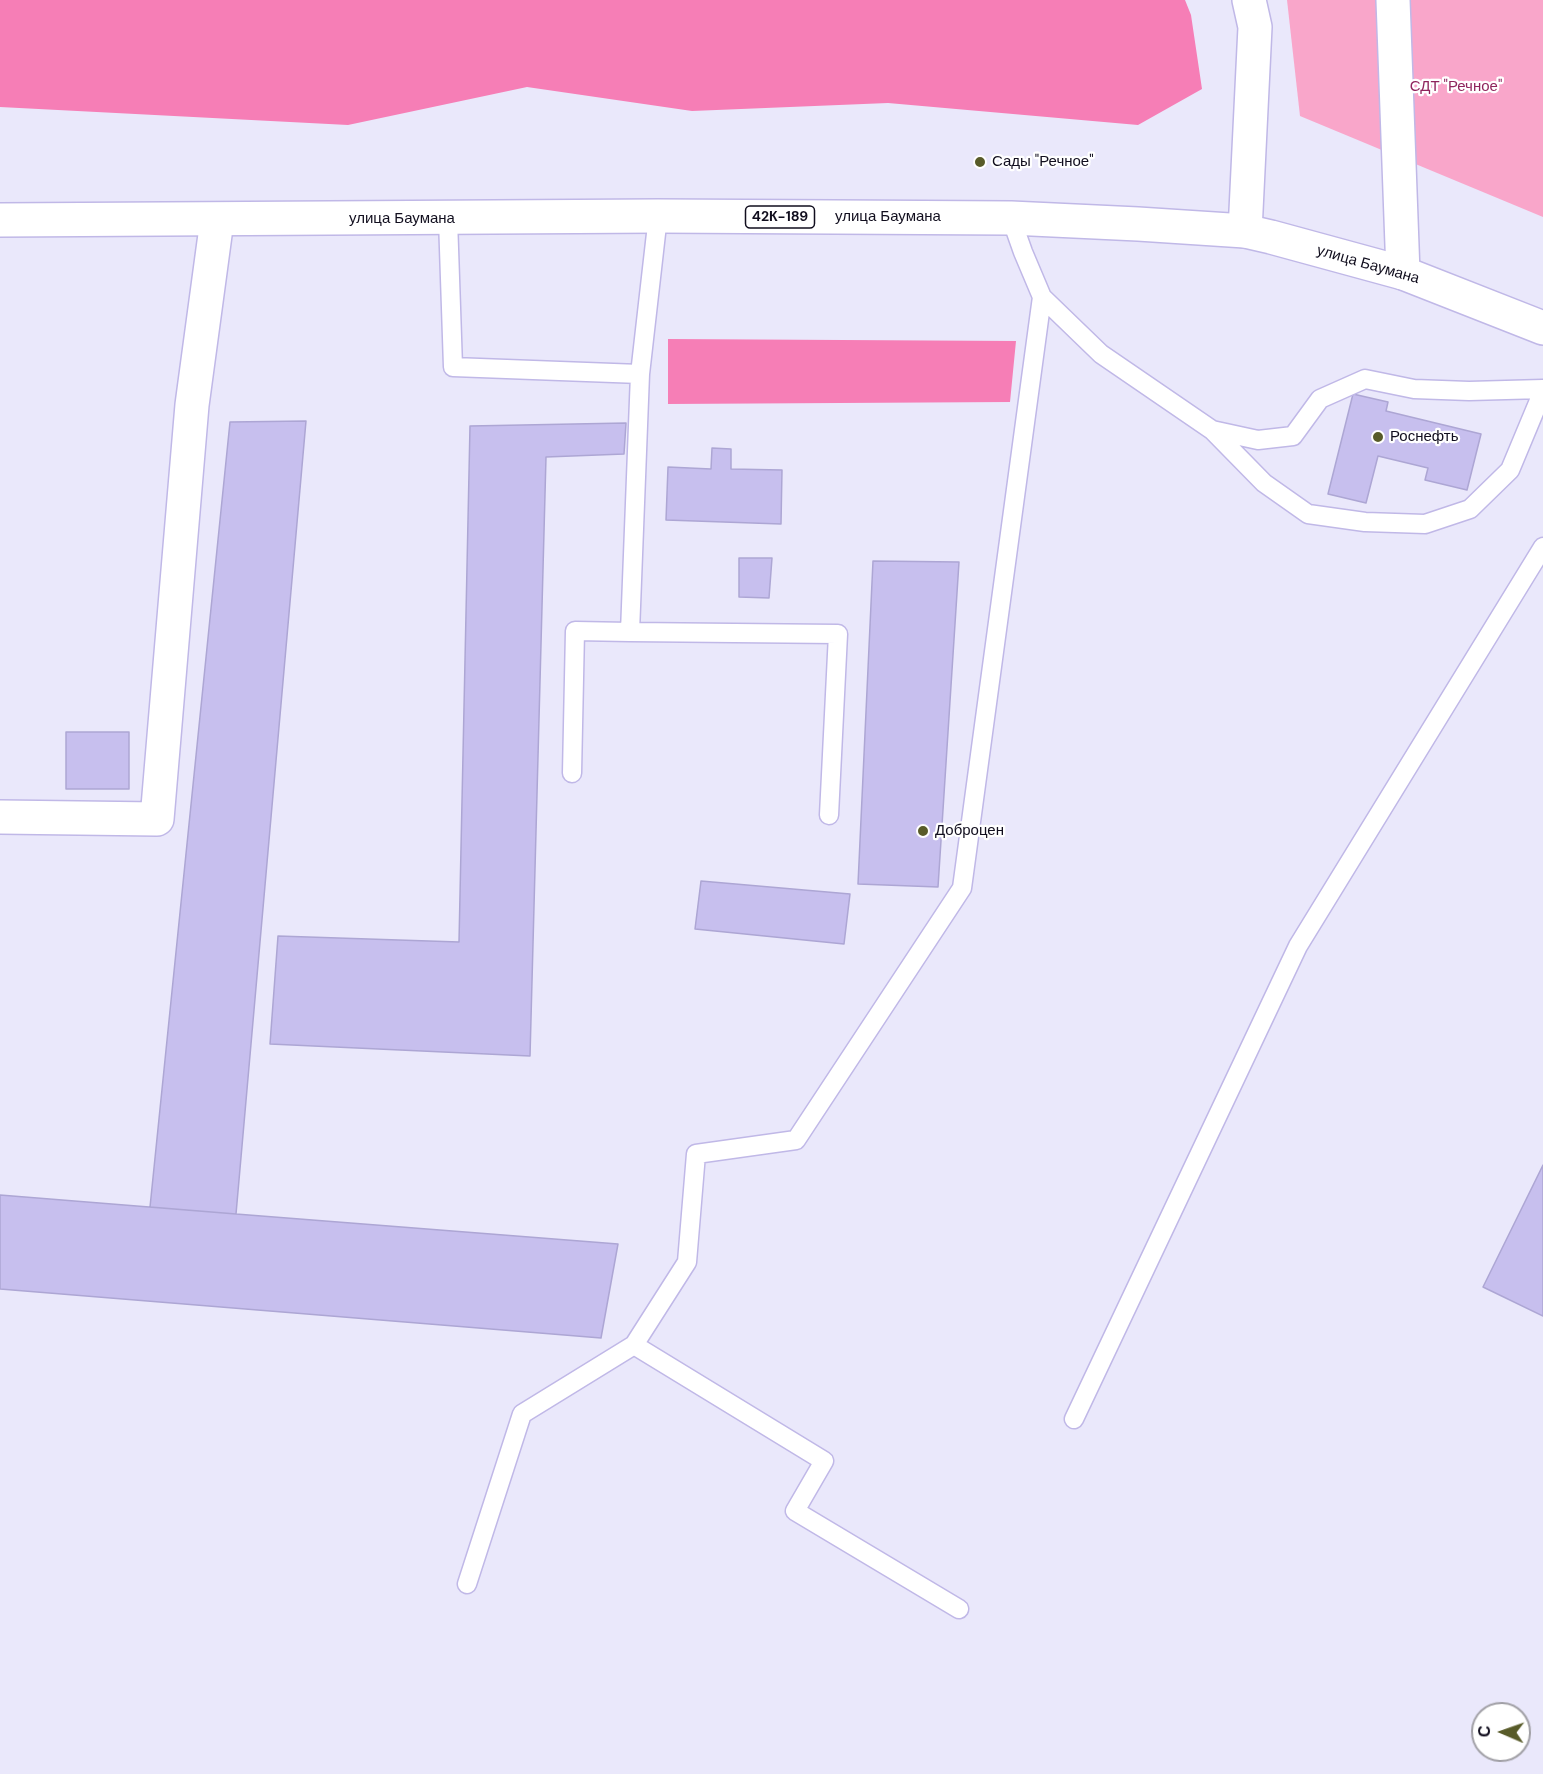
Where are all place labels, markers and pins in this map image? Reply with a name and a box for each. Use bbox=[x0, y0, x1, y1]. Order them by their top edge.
place label: Сады "Речное" bbox=[992, 153, 1094, 171]
marker: Сады "Речное" bbox=[973, 155, 987, 169]
place label: Роснефть bbox=[1390, 428, 1459, 446]
marker: Роснефть bbox=[1371, 430, 1385, 444]
place label: Доброцен bbox=[935, 822, 1004, 840]
marker: Доброцен bbox=[916, 824, 930, 838]

